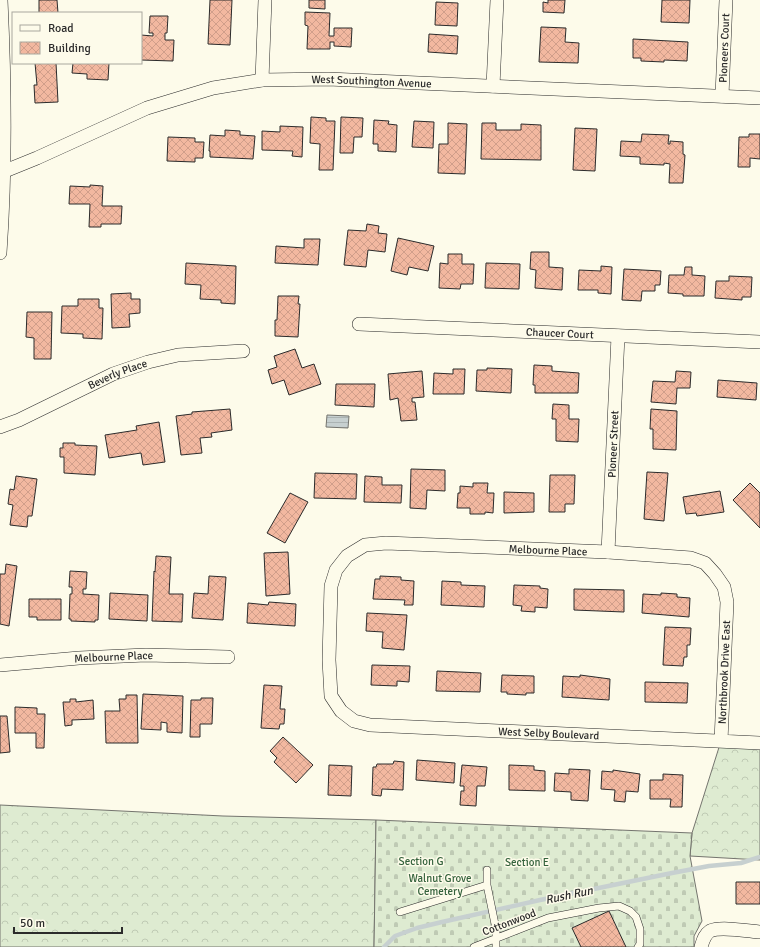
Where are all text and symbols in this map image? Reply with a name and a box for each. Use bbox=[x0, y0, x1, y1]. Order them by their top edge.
legend bbox=[12, 12, 142, 64]
street label: Pioneers Court bbox=[717, 13, 732, 83]
text: Road bbox=[48, 21, 74, 36]
text: Building bbox=[48, 41, 91, 56]
street label: West Southington Avenue bbox=[311, 73, 432, 91]
street label: Chaucer Court bbox=[526, 325, 594, 342]
street label: Beverly Place bbox=[86, 357, 149, 392]
street label: Pioneer Street bbox=[605, 410, 622, 478]
street label: Melbourne Place bbox=[508, 543, 588, 558]
street label: Northbrook Drive East bbox=[716, 620, 733, 724]
street label: Melbourne Place bbox=[74, 649, 153, 665]
street label: West Selby Boulevard bbox=[498, 725, 600, 743]
park label: Section G bbox=[399, 855, 443, 868]
park label: Section E bbox=[505, 856, 549, 869]
park label: Walnut Grove Cemetery bbox=[409, 872, 471, 898]
water label: Rush Run bbox=[544, 883, 595, 908]
street label: Cottonwood bbox=[481, 906, 538, 939]
scale bar bbox=[14, 909, 122, 935]
text: 50 m bbox=[20, 916, 45, 931]

